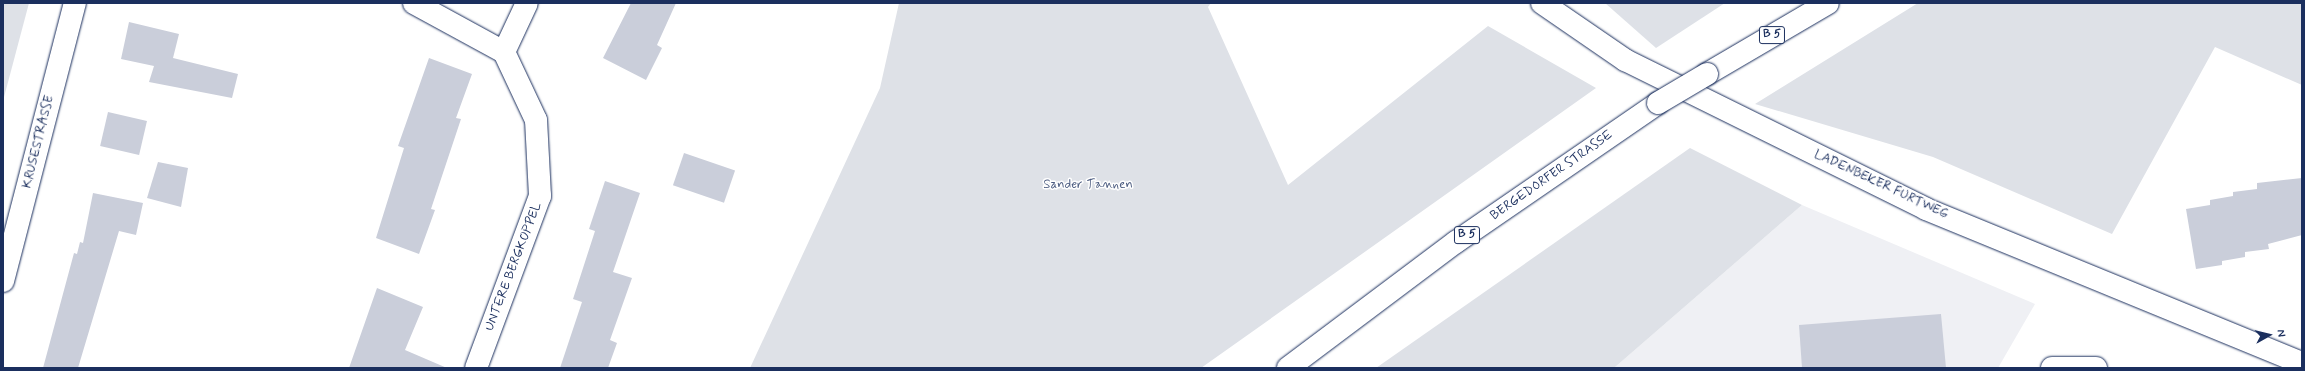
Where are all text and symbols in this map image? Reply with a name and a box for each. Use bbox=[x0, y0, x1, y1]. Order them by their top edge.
road number: B 5 bbox=[1758, 25, 1786, 45]
street label: KRUSESTRASSE bbox=[20, 94, 58, 190]
street label: BERGEDORFER STRASSE bbox=[1487, 127, 1617, 225]
street label: LADENBEKER FURTWEG bbox=[1811, 147, 1951, 223]
park label: Sander Tannen bbox=[1046, 177, 1130, 193]
street label: UNTERE BERGKOPPEL bbox=[482, 201, 546, 333]
road number: B 5 bbox=[1453, 225, 1481, 245]
north arrow bbox=[2249, 315, 2289, 355]
text: N bbox=[2273, 329, 2288, 338]

